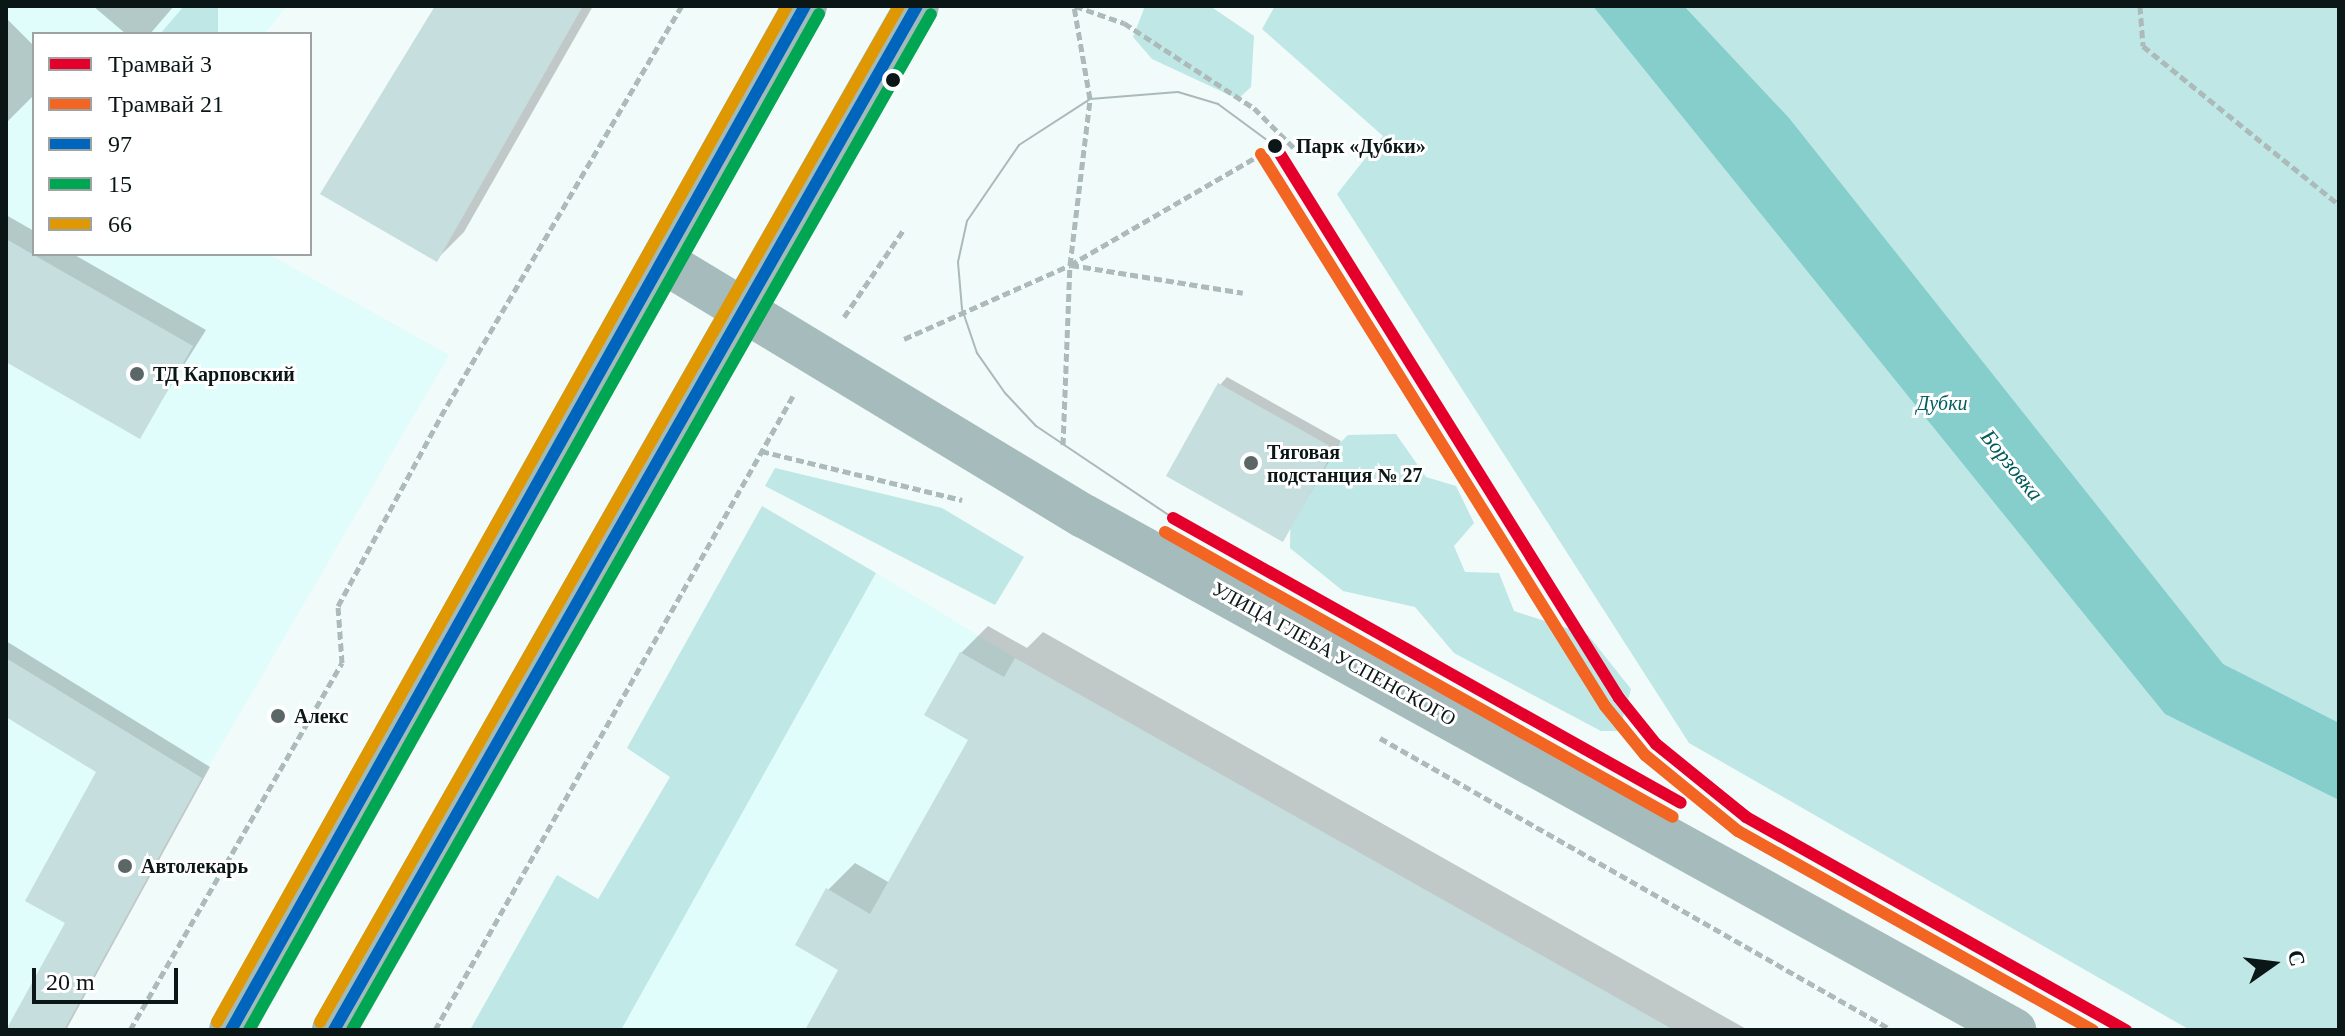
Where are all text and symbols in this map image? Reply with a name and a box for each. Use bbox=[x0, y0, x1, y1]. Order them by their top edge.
legend bbox=[32, 32, 312, 256]
text: Трамвай 3 bbox=[108, 51, 212, 77]
unlabelled marker bbox=[885, 72, 901, 88]
text: Трамвай 21 bbox=[108, 91, 224, 117]
text: 97 bbox=[108, 131, 132, 157]
marker: Парк «Дубки» bbox=[1261, 132, 1289, 160]
place label: Парк «Дубки» bbox=[1296, 134, 1426, 158]
text: 15 bbox=[108, 171, 132, 197]
text: 66 bbox=[108, 211, 132, 237]
place label: ТД Карповский bbox=[153, 362, 295, 386]
marker: ТД Карповский bbox=[128, 365, 146, 383]
park label: Дубки bbox=[1916, 391, 1968, 415]
water label: Борзовка bbox=[1975, 424, 2049, 506]
place label: Тяговая подстанция № 27 bbox=[1267, 440, 1422, 487]
marker: Тяговая подстанция № 27 bbox=[1242, 454, 1260, 472]
street label: УЛИЦА ГЛЕБА УСПЕНСКОГО bbox=[1208, 577, 1460, 731]
place label: Алекс bbox=[294, 704, 348, 728]
marker: Алекс bbox=[269, 707, 287, 725]
place label: Автолекарь bbox=[141, 854, 248, 878]
marker: Автолекарь bbox=[116, 857, 134, 875]
north arrow bbox=[2233, 924, 2313, 1004]
text: С bbox=[2283, 947, 2311, 969]
scale bar bbox=[36, 952, 182, 1002]
text: 20 m bbox=[46, 969, 95, 995]

